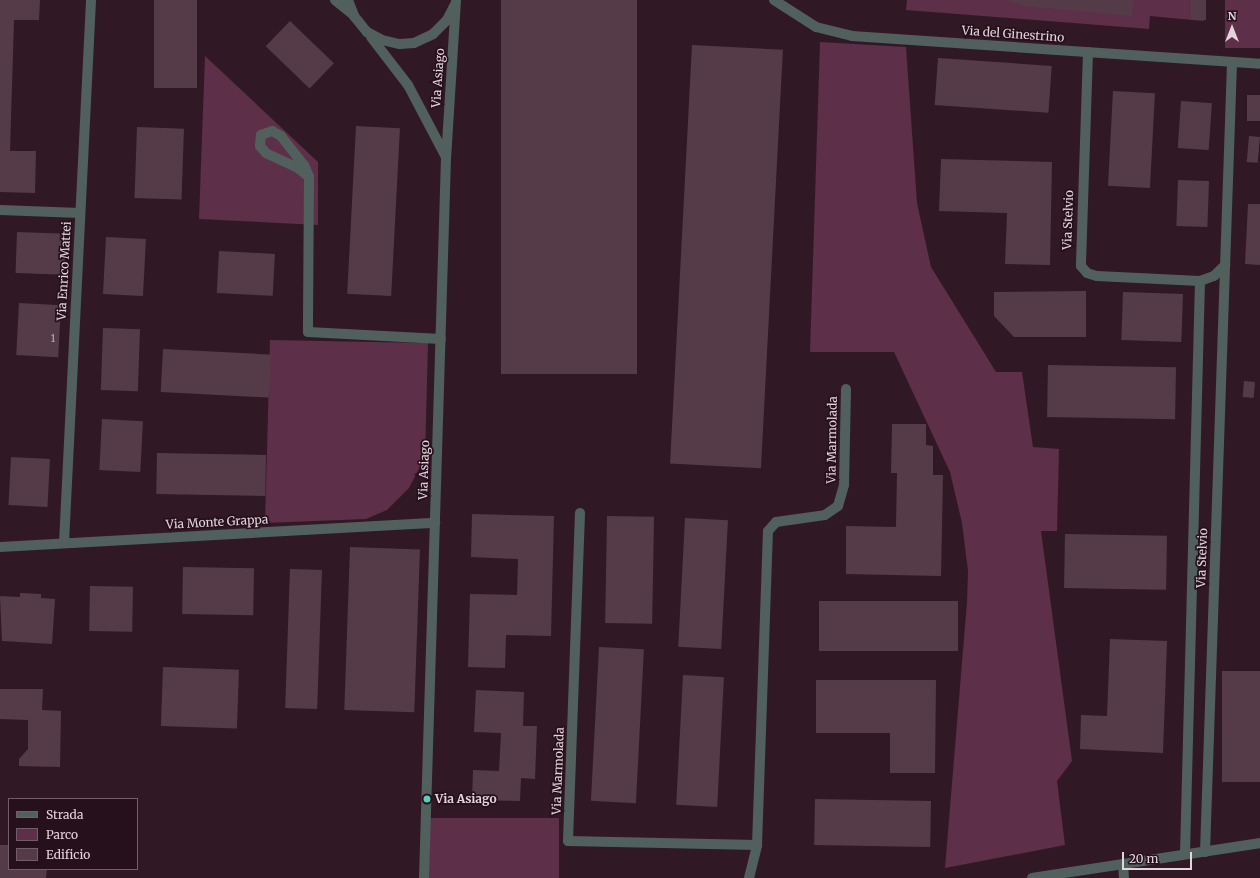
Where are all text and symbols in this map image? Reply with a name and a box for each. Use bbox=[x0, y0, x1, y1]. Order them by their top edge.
north arrow bbox=[1212, 8, 1252, 48]
text: N bbox=[1228, 9, 1236, 23]
street label: Via del Ginestrino bbox=[961, 23, 1065, 45]
street label: Via Asiago bbox=[429, 48, 447, 108]
street label: Via Stelvio bbox=[1060, 190, 1076, 250]
street label: Via Enrico Mattei bbox=[54, 221, 74, 321]
house number: 1 bbox=[51, 333, 55, 345]
street label: Via Marmolada bbox=[824, 396, 840, 484]
street label: Via Asiago bbox=[416, 440, 432, 500]
street label: Via Monte Grappa bbox=[165, 512, 269, 532]
street label: Via Stelvio bbox=[1194, 528, 1210, 588]
street label: Via Marmolada bbox=[549, 727, 567, 815]
place label: Via Asiago bbox=[435, 792, 497, 806]
marker: Via Asiago bbox=[422, 794, 432, 804]
legend bbox=[8, 798, 138, 870]
text: Strada bbox=[46, 807, 83, 822]
text: Parco bbox=[46, 827, 78, 842]
scale bar bbox=[1124, 844, 1194, 870]
text: Edificio bbox=[46, 847, 90, 862]
text: 20 m bbox=[1129, 851, 1158, 866]

